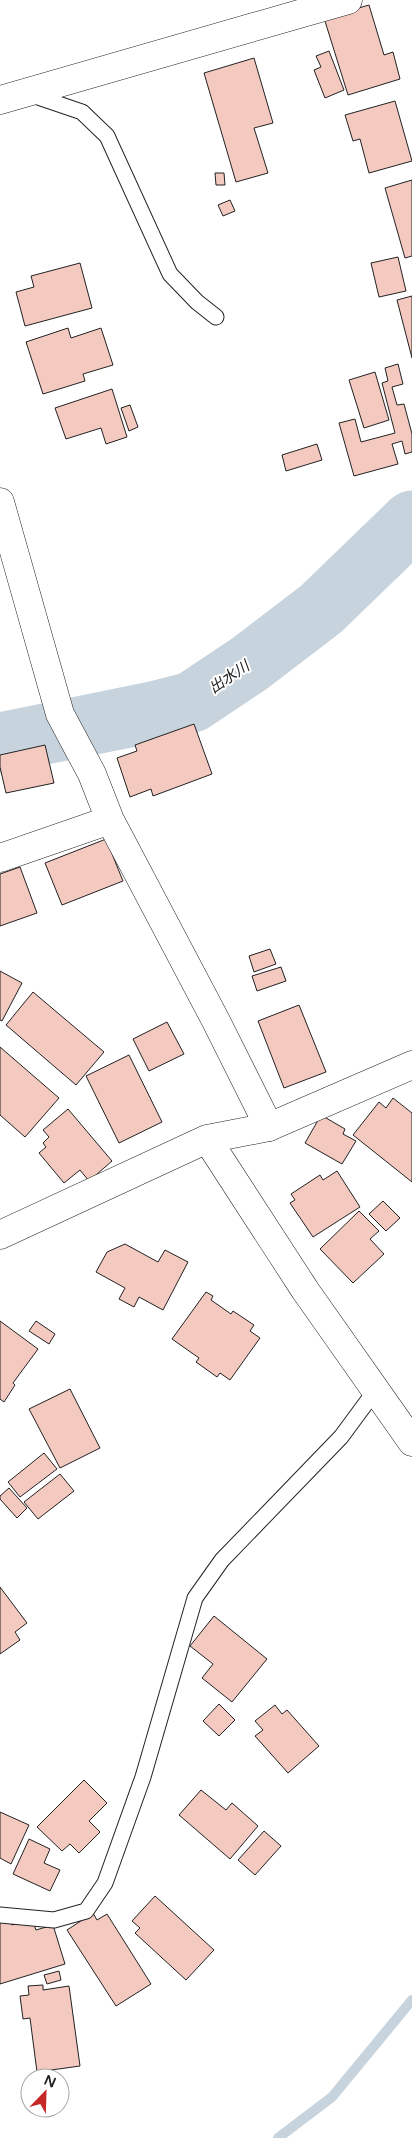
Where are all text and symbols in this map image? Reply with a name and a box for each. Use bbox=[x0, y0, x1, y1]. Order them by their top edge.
water label: 出水川 bbox=[205, 656, 254, 697]
north arrow bbox=[20, 2068, 70, 2118]
text: N bbox=[41, 2071, 58, 2092]

